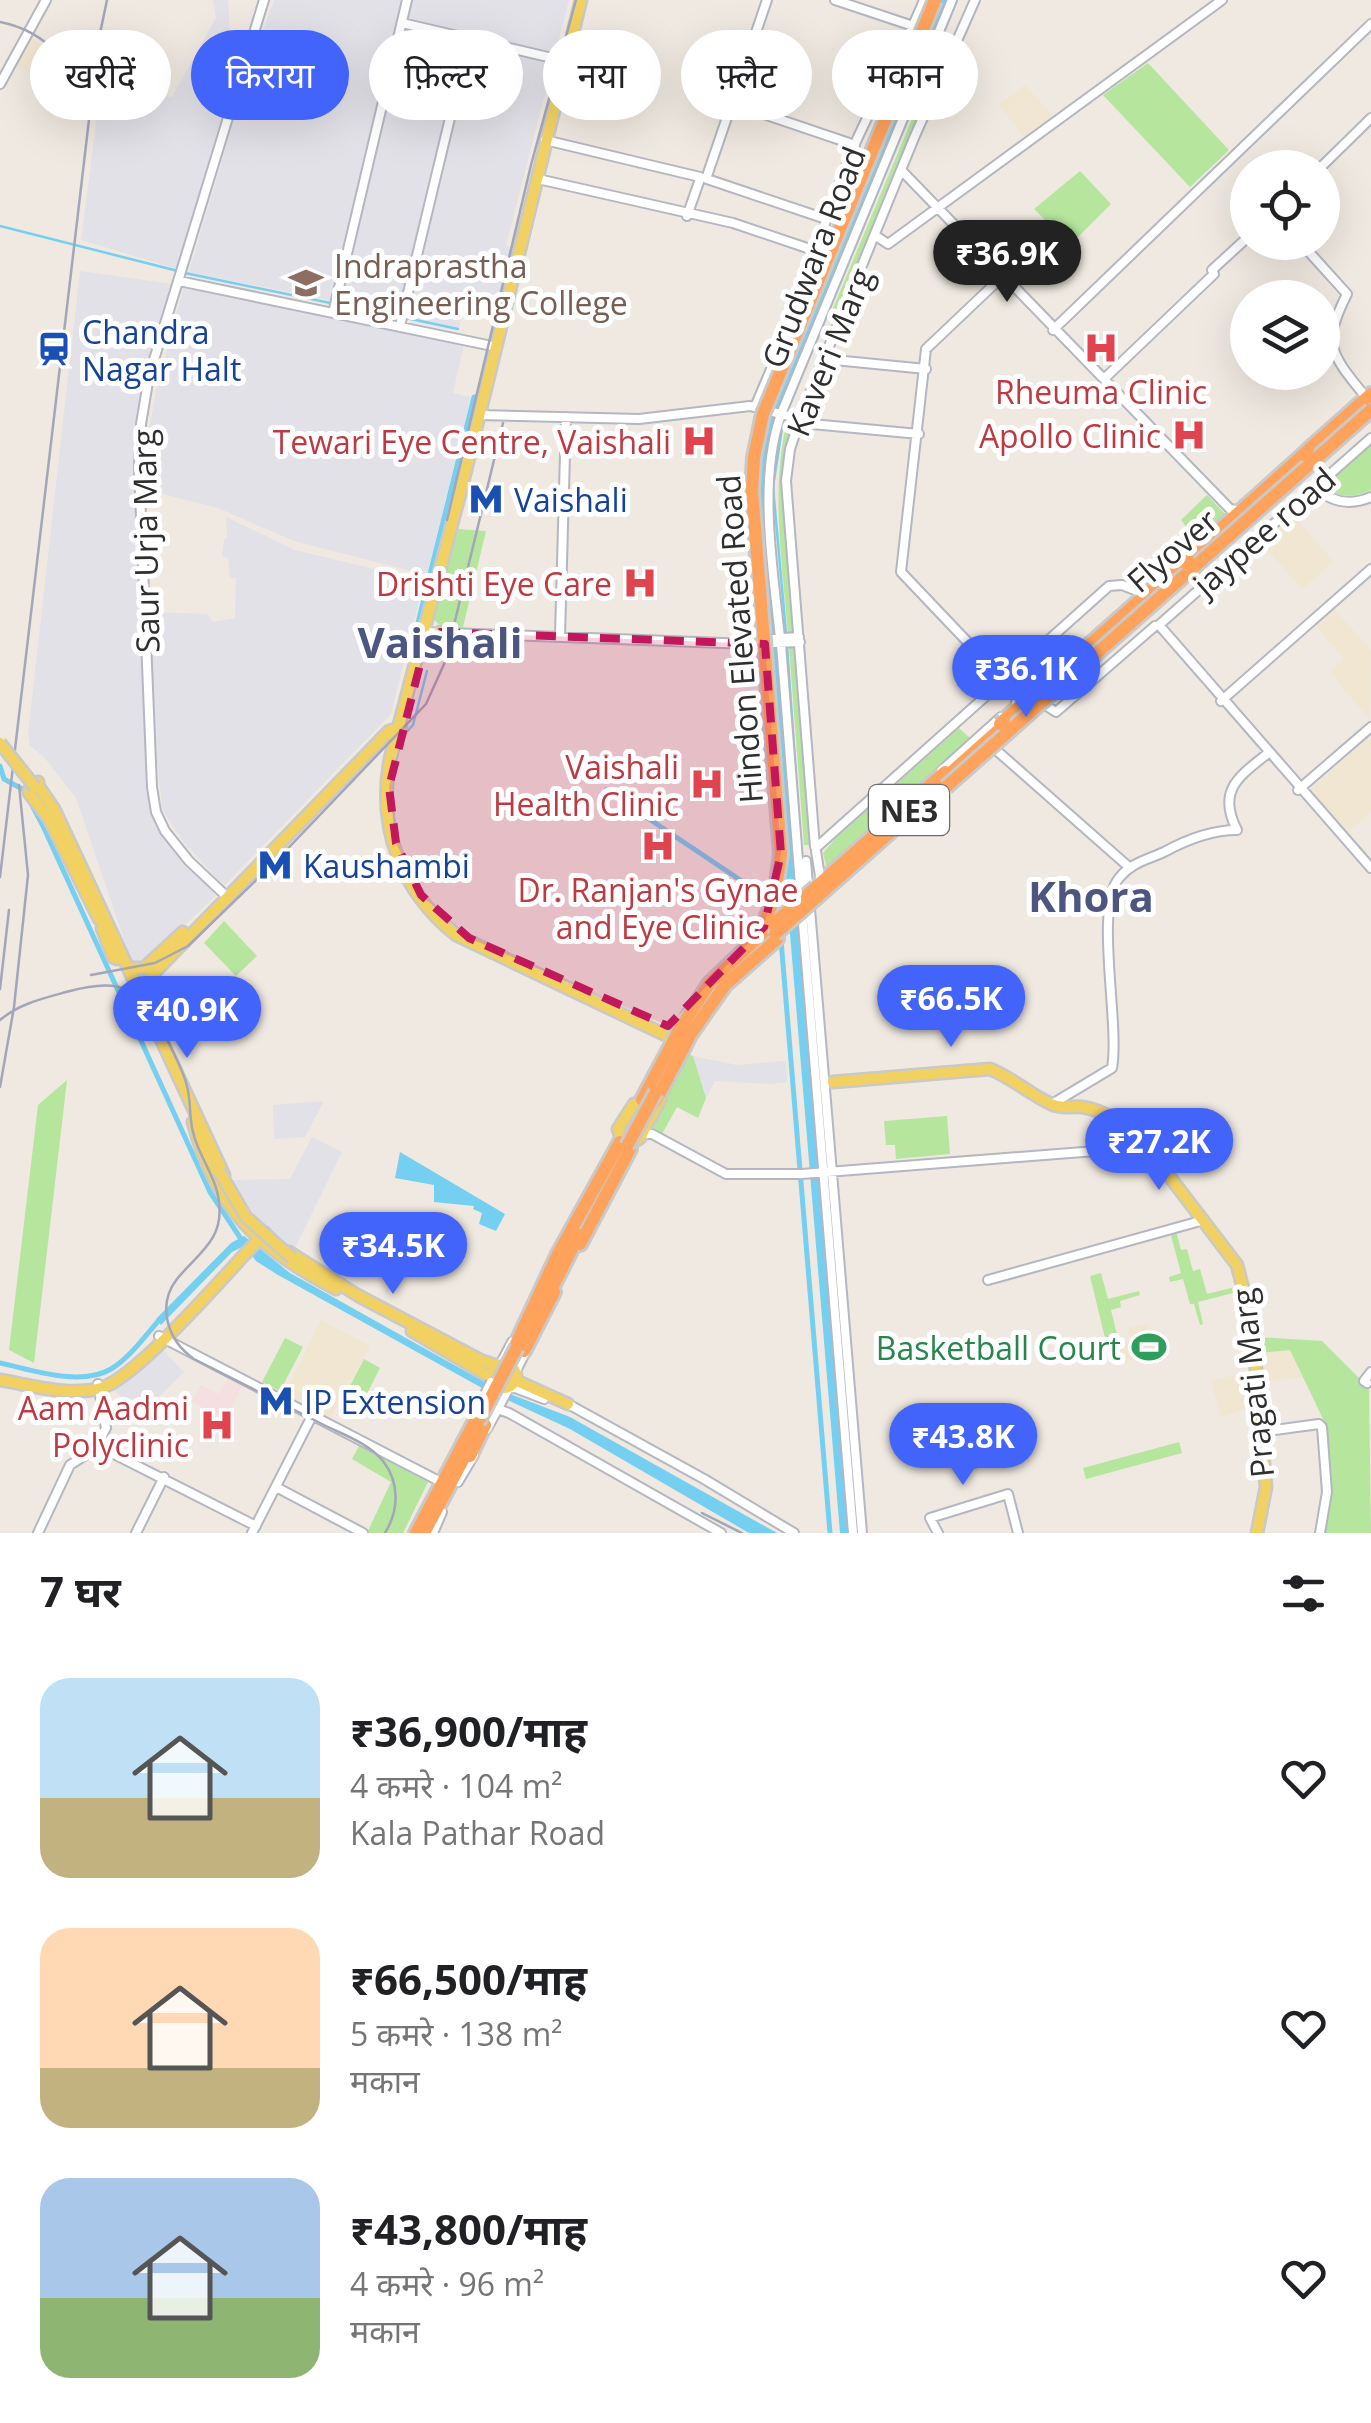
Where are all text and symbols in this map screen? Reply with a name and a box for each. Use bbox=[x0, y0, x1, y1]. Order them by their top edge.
chip: खरीदें bbox=[30, 30, 171, 120]
chip: किराया bbox=[191, 30, 349, 120]
chip: फ़िल्टर bbox=[369, 30, 523, 120]
chip: नया bbox=[543, 30, 661, 120]
chip: फ़्लैट bbox=[681, 30, 812, 120]
chip: मकान bbox=[832, 30, 978, 120]
street label: Grudwara Road bbox=[751, 140, 875, 374]
map controls bbox=[1230, 150, 1340, 390]
button: locate bbox=[1230, 150, 1340, 260]
pin: ₹36.9K bbox=[926, 220, 1088, 305]
text: ₹36.9K bbox=[955, 231, 1059, 274]
place label: Indraprastha Engineering College bbox=[334, 244, 628, 324]
street label: Kaveri Marg bbox=[776, 262, 882, 442]
school or university icon: Indraprastha Engineering College bbox=[287, 264, 325, 302]
button: layers bbox=[1230, 280, 1340, 390]
place label: Chandra Nagar Halt bbox=[82, 310, 241, 390]
hospital icon: Rheuma Clinic bbox=[1082, 329, 1120, 367]
station icon: Chandra Nagar Halt bbox=[35, 330, 73, 368]
place label: Rheuma Clinic bbox=[995, 370, 1207, 413]
place label: Apollo Clinic bbox=[979, 414, 1161, 457]
hospital icon: Apollo Clinic bbox=[1170, 416, 1208, 454]
place label: Tewari Eye Centre, Vaishali bbox=[273, 420, 671, 463]
hospital icon: Tewari Eye Centre, Vaishali bbox=[680, 422, 718, 460]
street label: Saur Urja Marg bbox=[122, 429, 168, 653]
street label: jaypee road bbox=[1182, 457, 1344, 606]
street label: Hindon Elevated Road bbox=[706, 473, 772, 805]
place label: Vaishali bbox=[514, 478, 628, 521]
metro station icon: Vaishali bbox=[467, 480, 505, 518]
street label: Flyover bbox=[1118, 499, 1226, 601]
place label: Drishti Eye Care bbox=[376, 562, 612, 605]
hospital icon: Drishti Eye Care bbox=[621, 564, 659, 602]
district label: Vaishali bbox=[358, 613, 522, 670]
pin: ₹36.1K bbox=[945, 635, 1107, 720]
text: ₹36.1K bbox=[974, 646, 1078, 689]
place label: Vaishali Health Clinic bbox=[493, 745, 679, 825]
hospital icon: Vaishali Health Clinic bbox=[688, 765, 726, 803]
road number: NE3 bbox=[869, 785, 949, 835]
hospital icon: Dr. Ranjan's Gynae and Eye Clinic bbox=[639, 827, 677, 865]
place label: Kaushambi bbox=[303, 844, 470, 887]
metro station icon: Kaushambi bbox=[256, 846, 294, 884]
district label: Khora bbox=[1028, 867, 1154, 924]
place label: Dr. Ranjan's Gynae and Eye Clinic bbox=[518, 868, 798, 948]
pin: ₹66.5K bbox=[870, 965, 1032, 1050]
pin: ₹40.9K bbox=[106, 976, 268, 1061]
text: ₹66.5K bbox=[899, 976, 1003, 1019]
text: ₹40.9K bbox=[135, 987, 239, 1030]
pin: ₹27.2K bbox=[1078, 1108, 1240, 1193]
text: ₹27.2K bbox=[1107, 1119, 1211, 1162]
pin: ₹34.5K bbox=[312, 1212, 474, 1297]
text: ₹34.5K bbox=[341, 1223, 445, 1266]
street label: Pragati Marg bbox=[1221, 1286, 1283, 1480]
place label: Basketball Court bbox=[876, 1326, 1121, 1369]
sports icon: Basketball Court bbox=[1130, 1328, 1168, 1366]
place label: IP Extension bbox=[304, 1380, 486, 1423]
metro station icon: IP Extension bbox=[257, 1382, 295, 1420]
place label: Aam Aadmi Polyclinic bbox=[18, 1386, 189, 1466]
pin: ₹43.8K bbox=[882, 1403, 1044, 1488]
hospital icon: Aam Aadmi Polyclinic bbox=[198, 1406, 236, 1444]
text: ₹43.8K bbox=[911, 1414, 1015, 1457]
text: 7 घर bbox=[40, 1562, 121, 1619]
icon: filters bbox=[1276, 1566, 1331, 1621]
text: ₹36,900/माह bbox=[350, 1702, 587, 1759]
icon: home bbox=[120, 1718, 240, 1838]
icon: heart bbox=[1276, 1751, 1331, 1806]
text: 4 कमरे · 104 m² bbox=[350, 1764, 562, 1807]
text: Kala Pathar Road bbox=[350, 1811, 605, 1854]
text: ₹66,500/माह bbox=[350, 1950, 587, 2007]
icon: home bbox=[120, 1968, 240, 2088]
icon: heart bbox=[1276, 2001, 1331, 2056]
text: 5 कमरे · 138 m² bbox=[350, 2012, 562, 2055]
text: मकान bbox=[350, 2059, 420, 2102]
text: ₹43,800/माह bbox=[350, 2200, 587, 2257]
icon: home bbox=[120, 2218, 240, 2338]
icon: heart bbox=[1276, 2251, 1331, 2306]
text: 4 कमरे · 96 m² bbox=[350, 2262, 544, 2305]
text: मकान bbox=[350, 2309, 420, 2352]

